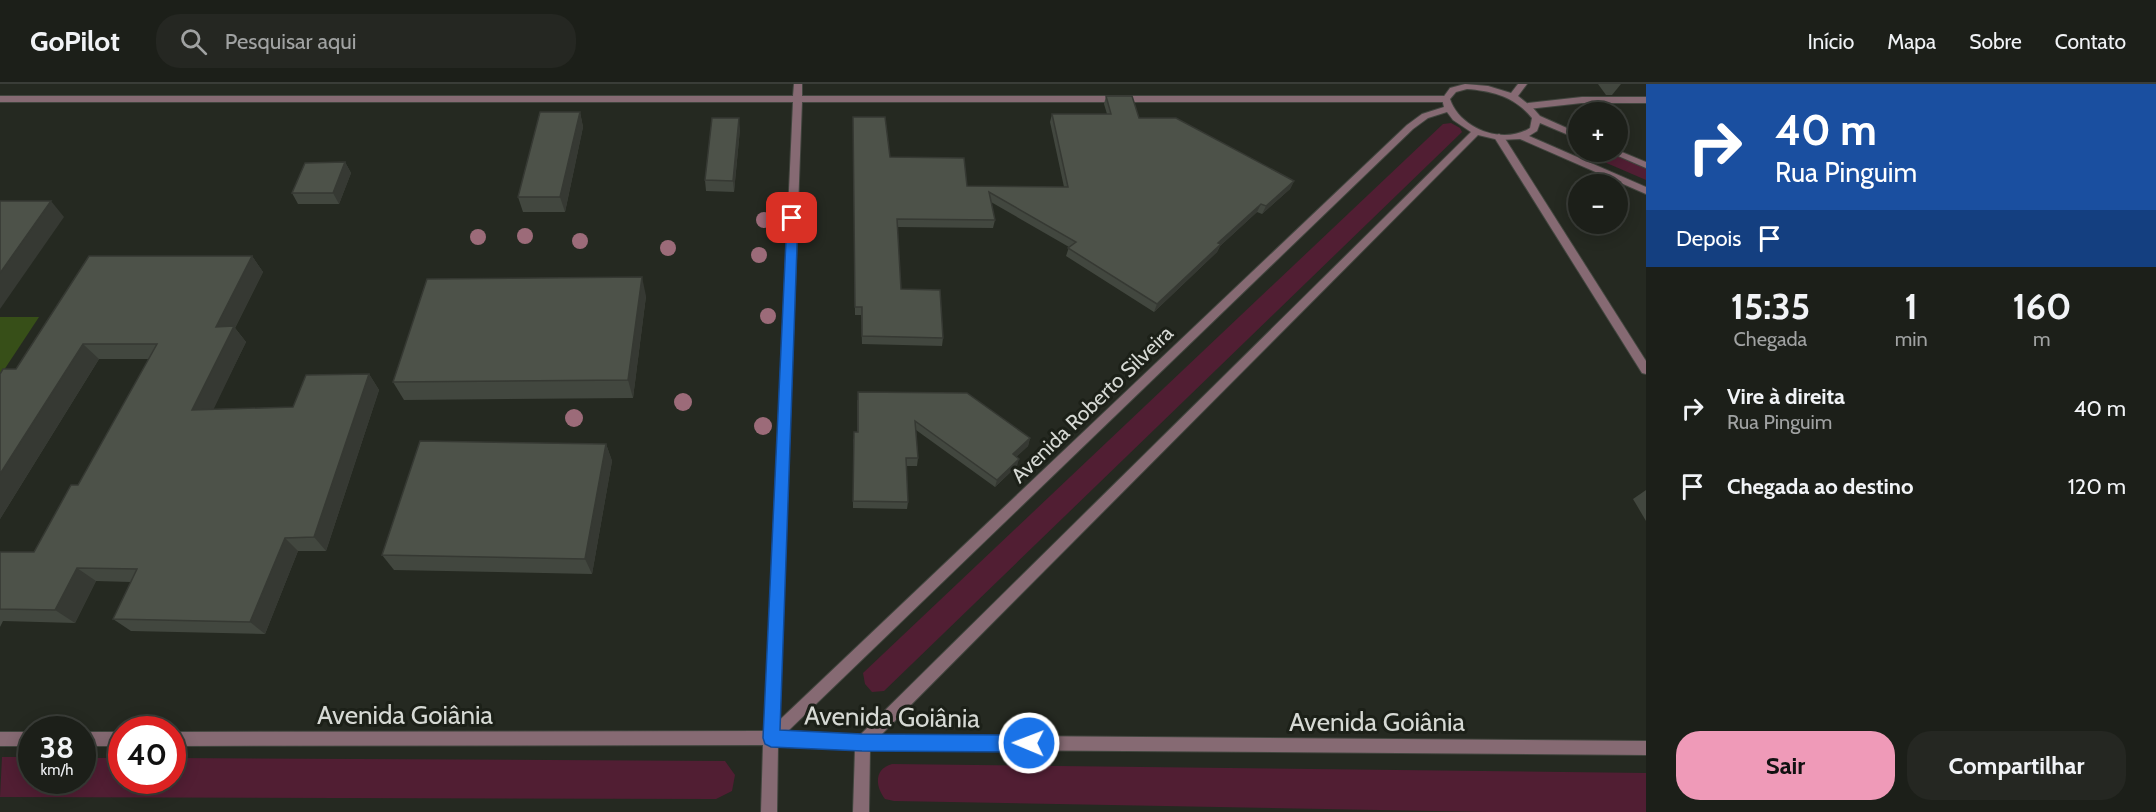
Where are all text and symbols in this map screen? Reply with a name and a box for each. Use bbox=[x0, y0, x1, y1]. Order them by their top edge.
search box bbox=[156, 14, 576, 68]
text: GoPilot bbox=[30, 24, 120, 58]
icon: search bbox=[177, 25, 210, 58]
text: Pesquisar aqui bbox=[225, 28, 356, 55]
text: Início bbox=[1807, 29, 1854, 54]
text: Mapa bbox=[1887, 29, 1936, 54]
text: Sobre bbox=[1969, 29, 2022, 54]
text: Contato bbox=[2055, 29, 2126, 54]
map controls bbox=[1568, 102, 1628, 234]
button: + bbox=[1568, 102, 1628, 162]
text: 40 m bbox=[1775, 104, 1877, 156]
icon: right bbox=[1676, 108, 1754, 186]
text: Rua Pinguim bbox=[1775, 156, 1917, 189]
button: − bbox=[1568, 174, 1628, 234]
pin bbox=[766, 192, 817, 243]
icon: arrive bbox=[775, 201, 808, 234]
icon: arrive bbox=[1753, 222, 1786, 255]
text: Depois bbox=[1676, 225, 1741, 252]
text: 15:35 bbox=[1731, 284, 1810, 328]
text: 1 bbox=[1905, 284, 1918, 328]
text: 160 bbox=[2012, 284, 2071, 328]
street label: Avenida Roberto Silveira bbox=[1006, 320, 1178, 488]
text: Chegada bbox=[1734, 327, 1807, 351]
text: min bbox=[1895, 327, 1928, 351]
text: m bbox=[2033, 327, 2051, 351]
text: Vire à direita bbox=[1727, 383, 1845, 410]
icon: right bbox=[1676, 392, 1709, 425]
text: 40 m bbox=[2074, 395, 2126, 422]
text: Rua Pinguim bbox=[1727, 410, 1832, 434]
icon: arrive bbox=[1676, 470, 1709, 503]
text: Chegada ao destino bbox=[1727, 473, 1913, 500]
text: 120 m bbox=[2068, 473, 2126, 500]
street label: Avenida Goiânia bbox=[317, 699, 493, 731]
street label: Avenida Goiânia bbox=[804, 699, 981, 735]
street label: Avenida Goiânia bbox=[1289, 706, 1465, 738]
position arrow bbox=[997, 711, 1061, 775]
speed limit sign: 40 bbox=[108, 716, 186, 794]
text: 38 bbox=[40, 729, 74, 766]
button: Sair bbox=[1676, 731, 1895, 800]
button: Compartilhar bbox=[1907, 731, 2126, 800]
text: km/h bbox=[41, 761, 73, 779]

